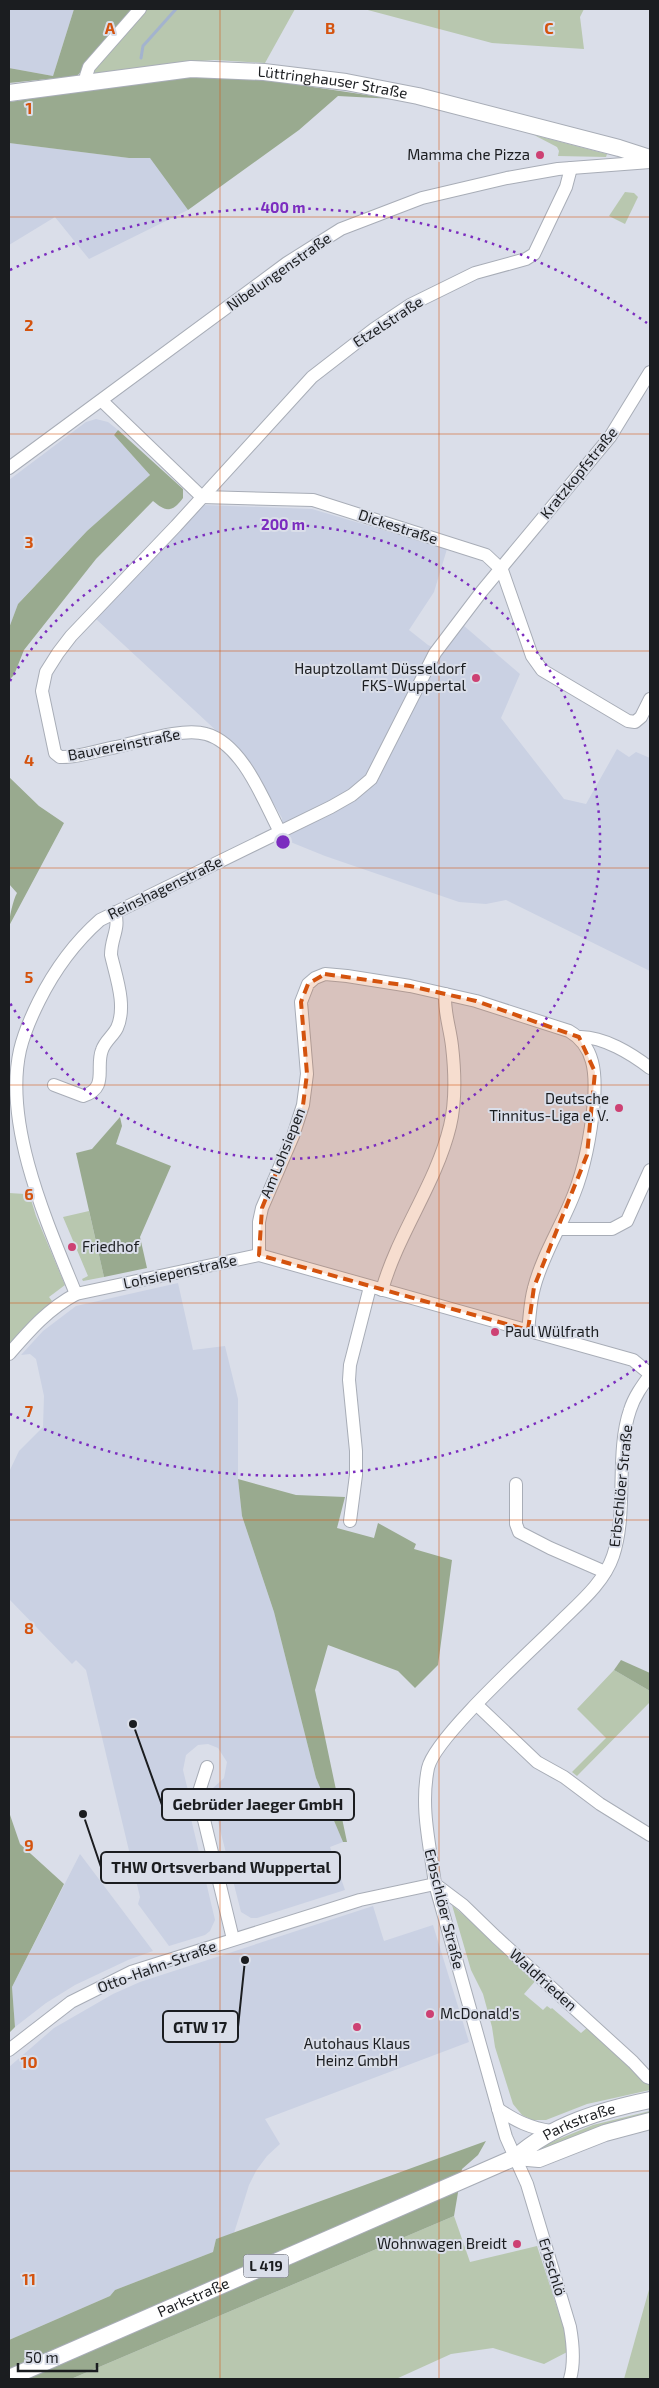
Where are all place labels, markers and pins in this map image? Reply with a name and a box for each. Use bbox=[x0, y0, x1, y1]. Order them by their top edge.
place label: Mamma che Pizza bbox=[407, 145, 530, 163]
marker: Mamma che Pizza bbox=[534, 149, 546, 161]
place label: Hauptzollamt Düsseldorf FKS-Wuppertal bbox=[294, 659, 467, 694]
marker: Hauptzollamt Düsseldorf FKS-Wuppertal bbox=[470, 672, 482, 684]
centre of rings bbox=[274, 833, 292, 851]
place label: Deutsche Tinnitus-Liga e. V. bbox=[489, 1089, 609, 1124]
marker: Deutsche Tinnitus-Liga e. V. bbox=[613, 1102, 625, 1114]
place label: Friedhof bbox=[82, 1237, 139, 1255]
marker: Friedhof bbox=[66, 1241, 78, 1253]
place label: Paul Wülfrath bbox=[505, 1322, 599, 1340]
marker: Paul Wülfrath bbox=[489, 1326, 501, 1338]
callout: Gebrüder Jaeger GmbH bbox=[162, 1789, 354, 1820]
callout: THW Ortsverband Wuppertal bbox=[101, 1852, 340, 1883]
place label: McDonald's bbox=[440, 2004, 520, 2022]
marker: McDonald's bbox=[424, 2008, 436, 2020]
callout: GTW 17 bbox=[163, 2011, 238, 2042]
marker: Autohaus Klaus Heinz GmbH bbox=[351, 2021, 363, 2033]
place label: Autohaus Klaus Heinz GmbH bbox=[304, 2034, 410, 2069]
place label: Wohnwagen Breidt bbox=[377, 2234, 507, 2252]
marker: Wohnwagen Breidt bbox=[511, 2238, 523, 2250]

